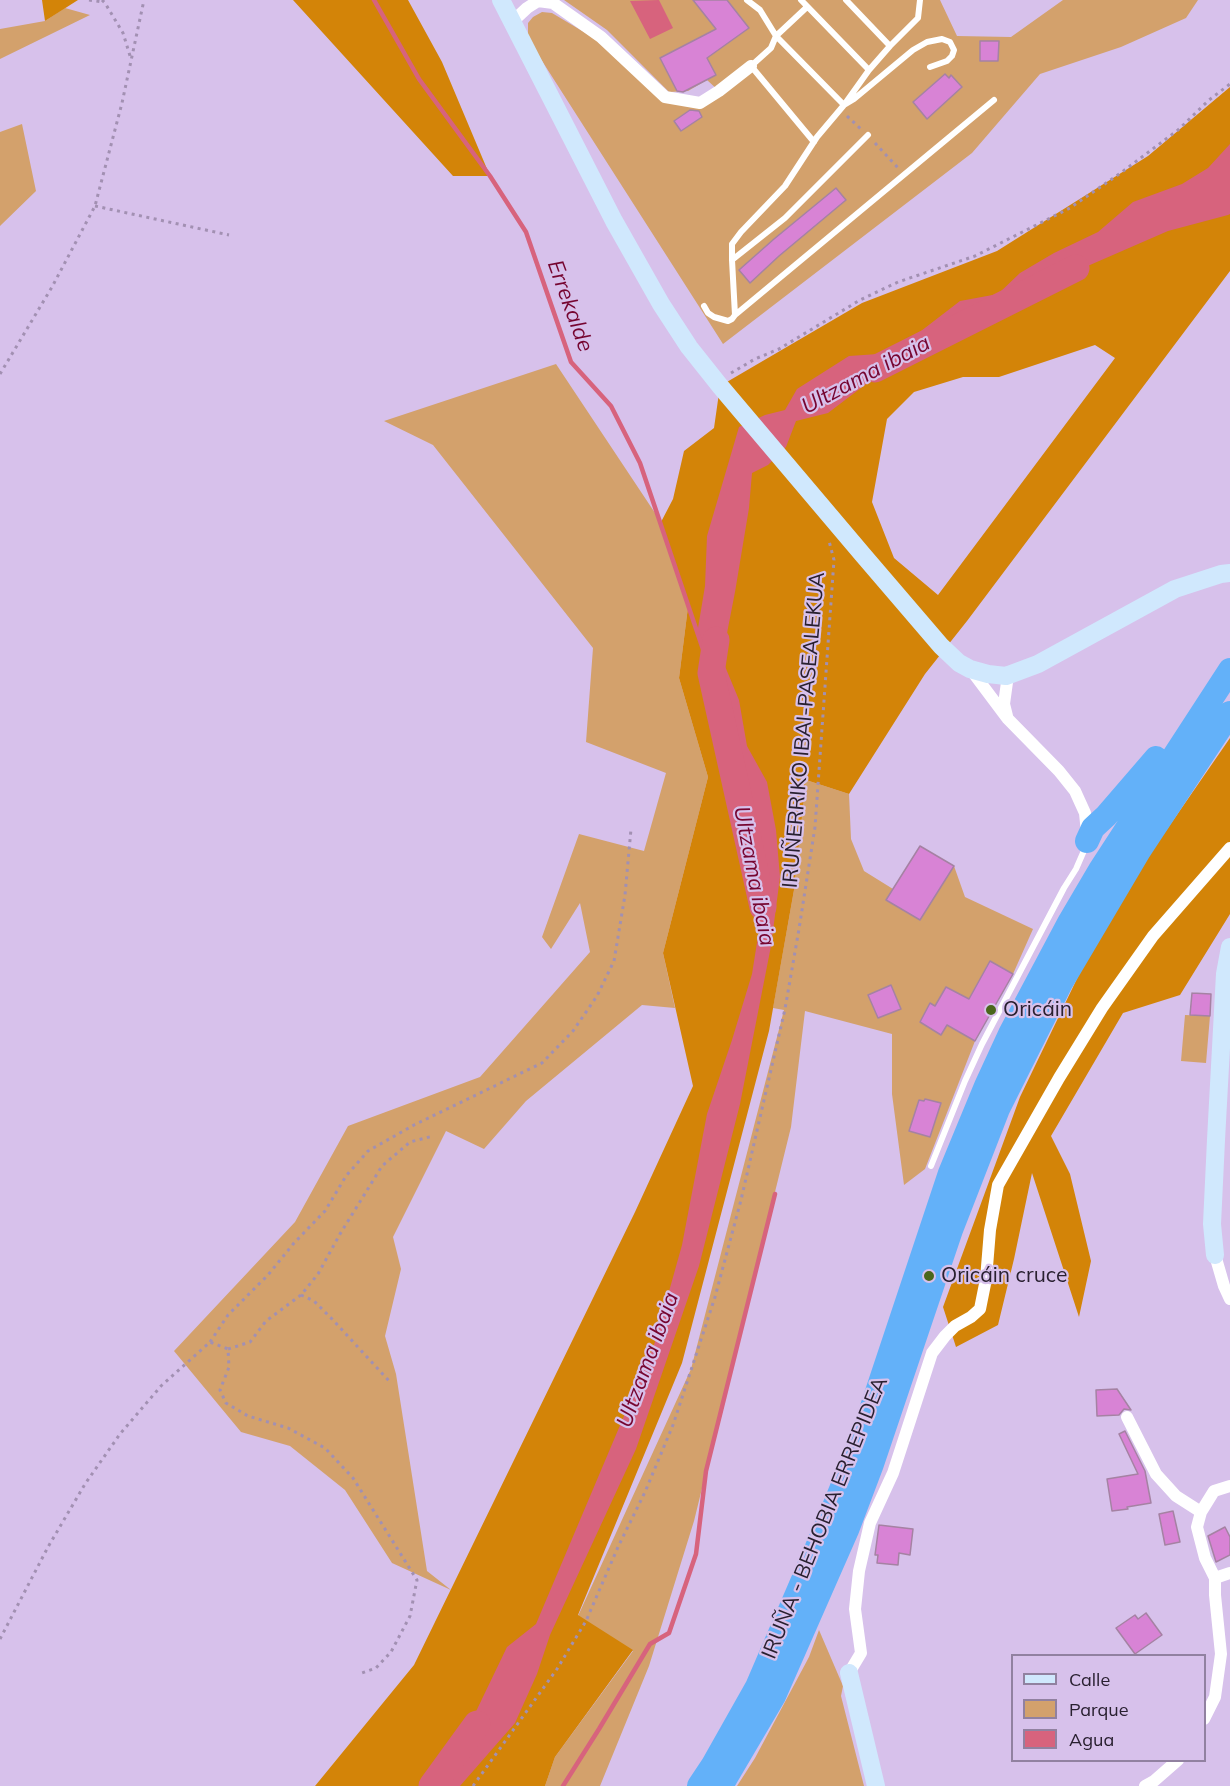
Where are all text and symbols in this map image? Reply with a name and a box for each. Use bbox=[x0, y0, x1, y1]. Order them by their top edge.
water label: Errekalde bbox=[541, 257, 599, 355]
water label: Ultzama ibaia bbox=[797, 330, 935, 420]
street label: IRUÑERRIKO IBAI-PASEALEKUA bbox=[778, 571, 830, 889]
water label: Ultzama ibaia bbox=[728, 804, 780, 948]
place label: Oricáin bbox=[1003, 997, 1072, 1023]
marker: Oricáin bbox=[984, 1003, 998, 1017]
place label: Oricáin cruce bbox=[941, 1263, 1067, 1289]
marker: Oricáin cruce bbox=[922, 1269, 936, 1283]
water label: Ultzama ibaia bbox=[611, 1289, 685, 1431]
street label: IRUÑA - BEHOBIA ERREPIDEA bbox=[757, 1373, 893, 1663]
legend bbox=[1011, 1654, 1206, 1762]
text: Calle bbox=[1069, 1668, 1110, 1691]
text: Parque bbox=[1069, 1698, 1128, 1721]
text: Agua bbox=[1069, 1728, 1114, 1751]

